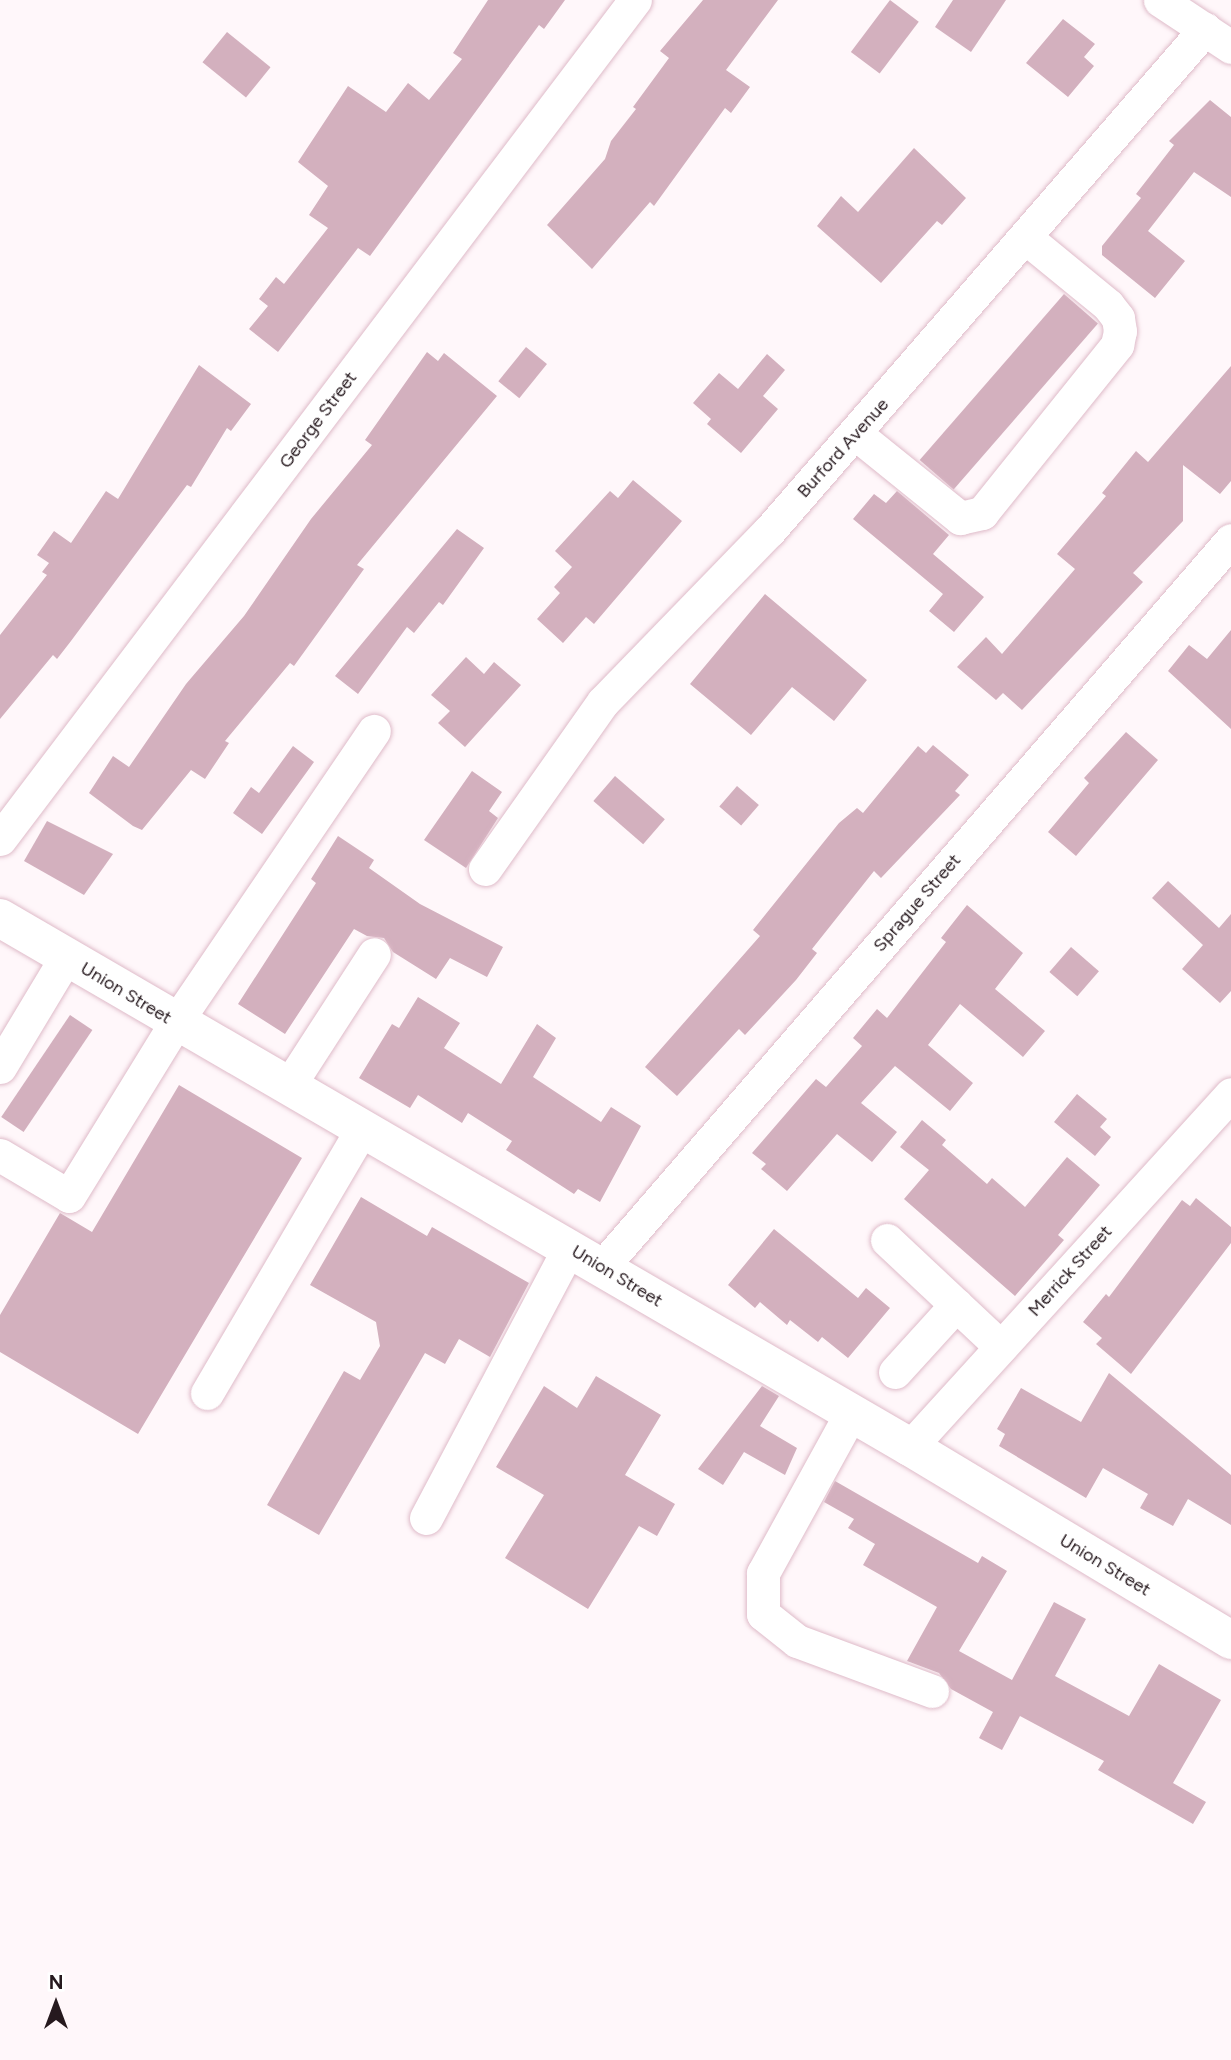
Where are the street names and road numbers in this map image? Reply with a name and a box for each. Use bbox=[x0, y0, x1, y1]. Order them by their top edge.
street label: George Street bbox=[275, 367, 361, 473]
street label: Burford Avenue bbox=[793, 394, 893, 502]
street label: Sprague Street bbox=[869, 850, 965, 956]
street label: Union Street bbox=[77, 957, 175, 1029]
street label: Merrick Street bbox=[1024, 1221, 1116, 1321]
street label: Union Street bbox=[568, 1240, 666, 1312]
street label: Union Street bbox=[1056, 1529, 1154, 1601]

